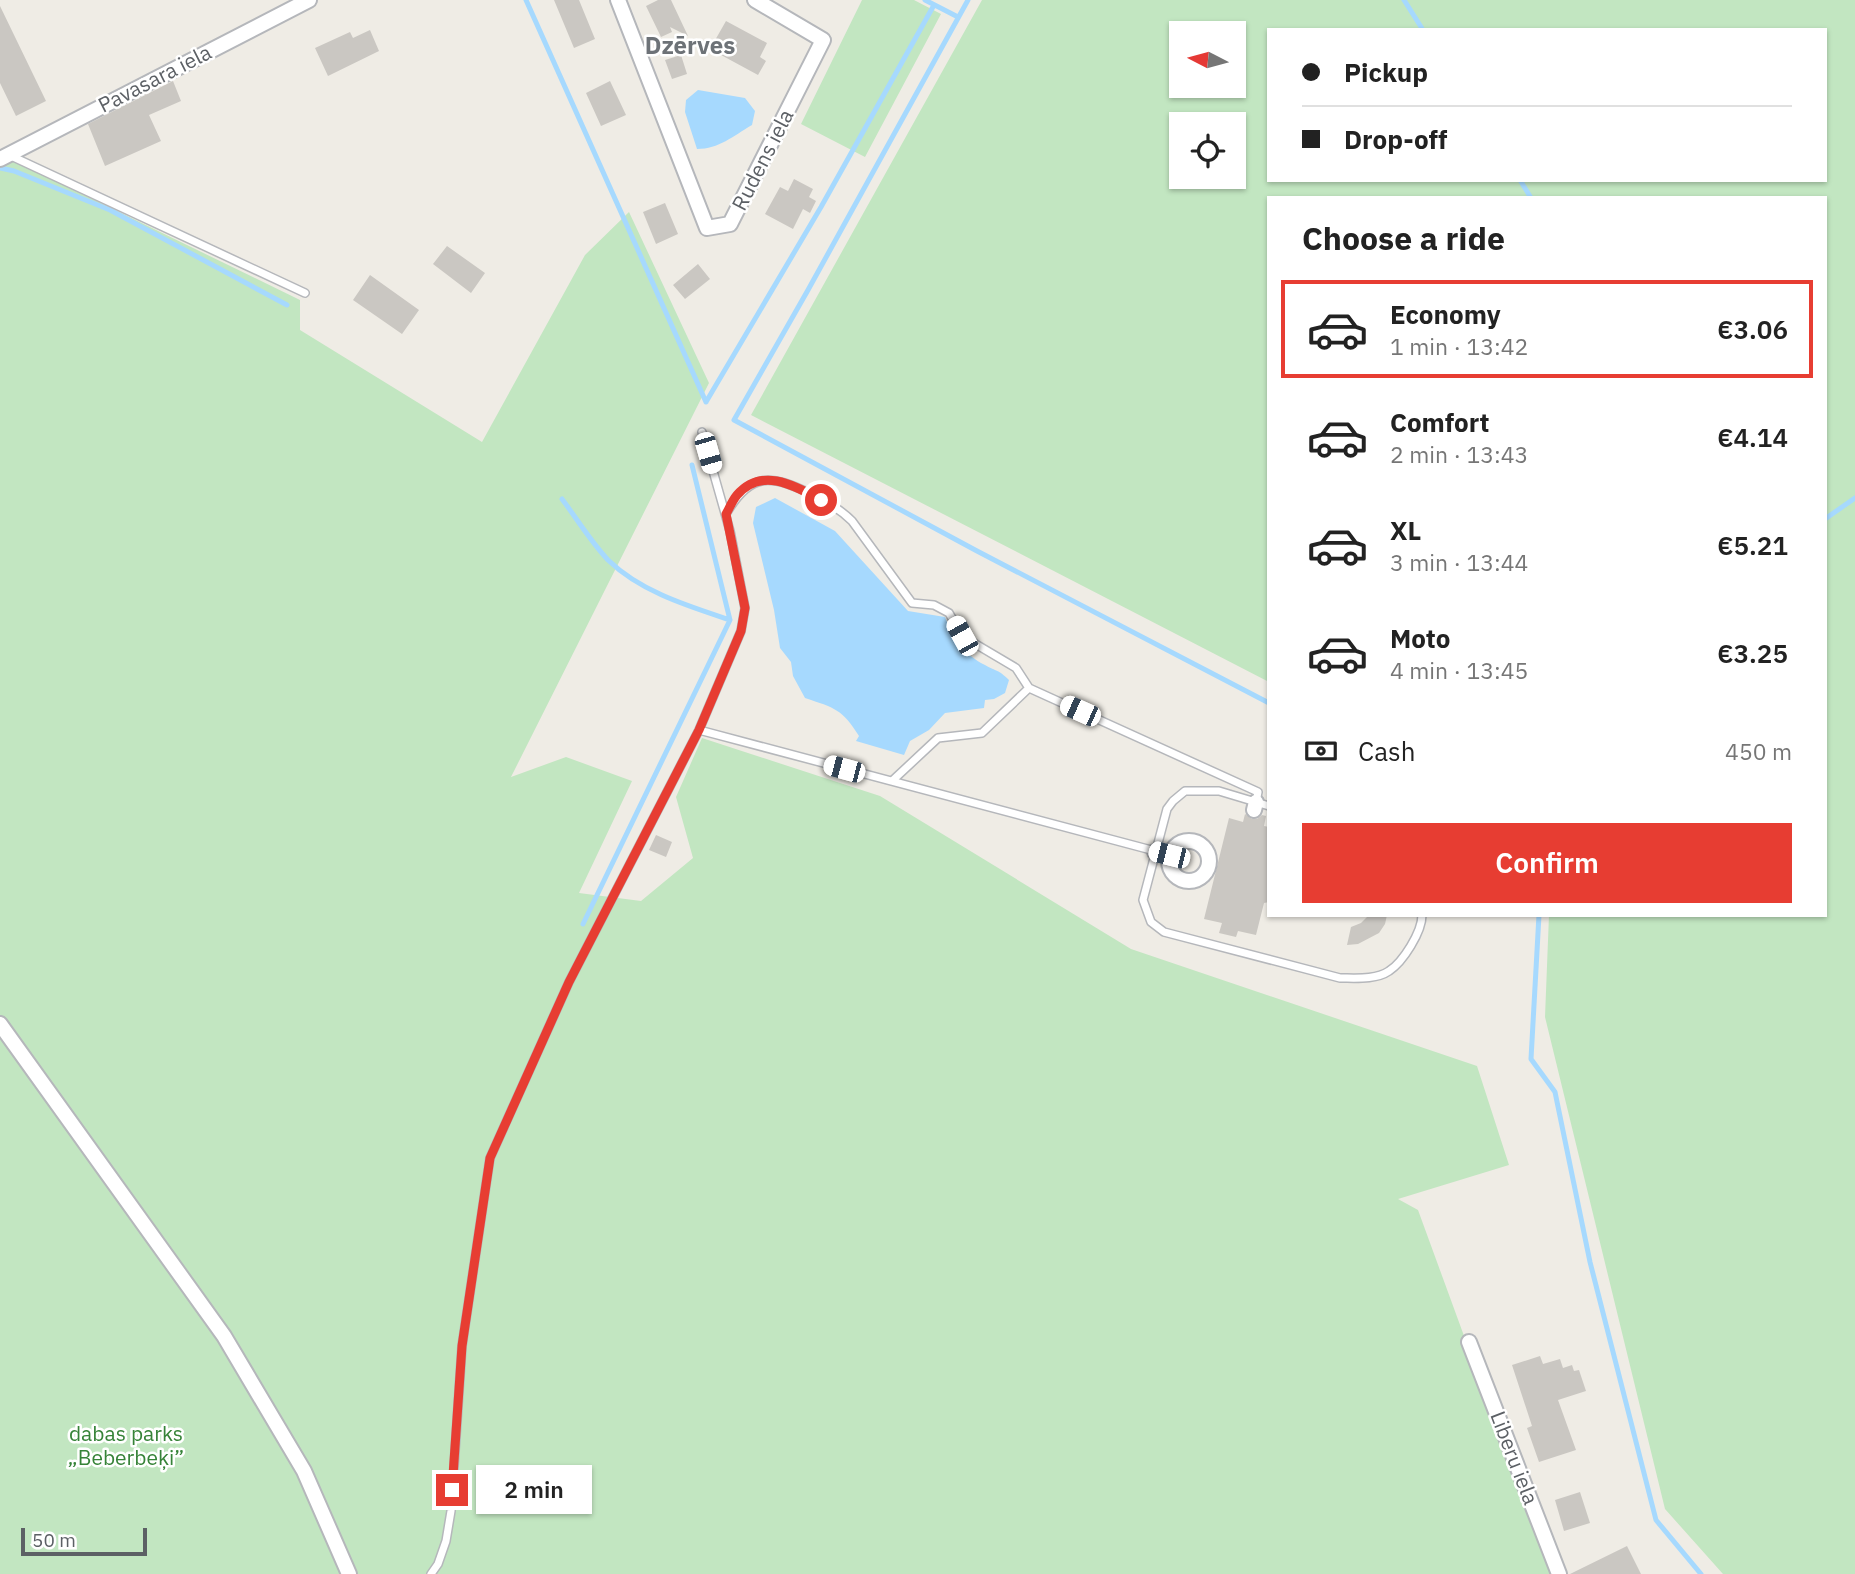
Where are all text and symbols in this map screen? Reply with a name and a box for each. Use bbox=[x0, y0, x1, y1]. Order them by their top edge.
north arrow bbox=[1169, 21, 1246, 98]
map controls bbox=[1169, 21, 1246, 189]
district label: Dzērves bbox=[645, 29, 735, 61]
street label: Pavasara iela bbox=[93, 38, 216, 119]
text: Pickup bbox=[1344, 55, 1428, 89]
street label: Rudens iela bbox=[725, 104, 800, 215]
button: locate bbox=[1169, 112, 1246, 189]
text: Drop-off bbox=[1344, 122, 1447, 156]
text: Choose a ride bbox=[1302, 217, 1505, 259]
text: Economy bbox=[1390, 297, 1501, 331]
icon: car bbox=[1306, 298, 1369, 361]
text: €3.06 bbox=[1717, 312, 1788, 346]
text: 1 min · 13:42 bbox=[1390, 331, 1528, 361]
text: Comfort bbox=[1390, 405, 1489, 439]
icon: car bbox=[1306, 406, 1369, 469]
text: €4.14 bbox=[1717, 420, 1788, 454]
car bbox=[693, 430, 724, 476]
text: 2 min · 13:43 bbox=[1390, 439, 1528, 469]
route start bbox=[805, 484, 837, 516]
text: XL bbox=[1390, 513, 1421, 547]
icon: car bbox=[1306, 514, 1369, 577]
text: €5.21 bbox=[1717, 528, 1788, 562]
text: 3 min · 13:44 bbox=[1390, 547, 1528, 577]
car bbox=[943, 613, 982, 659]
text: Moto bbox=[1390, 621, 1450, 655]
icon: car bbox=[1306, 622, 1369, 685]
text: €3.25 bbox=[1717, 636, 1788, 670]
text: 4 min · 13:45 bbox=[1390, 655, 1528, 685]
car bbox=[1057, 693, 1104, 729]
icon: cash bbox=[1302, 732, 1340, 770]
text: Cash bbox=[1358, 734, 1415, 768]
text: 450 m bbox=[1725, 736, 1792, 766]
car bbox=[821, 753, 868, 785]
button: Confirm bbox=[1302, 823, 1792, 903]
car bbox=[1147, 840, 1192, 870]
street label: Liberu iela bbox=[1484, 1407, 1546, 1508]
park label: dabas parks „Beberbeķi” bbox=[68, 1419, 184, 1471]
callout: 2 min bbox=[476, 1466, 592, 1514]
route end bbox=[436, 1474, 468, 1506]
text: 2 min bbox=[504, 1474, 564, 1504]
scale bar bbox=[21, 1525, 147, 1557]
text: 50 m bbox=[32, 1528, 76, 1552]

